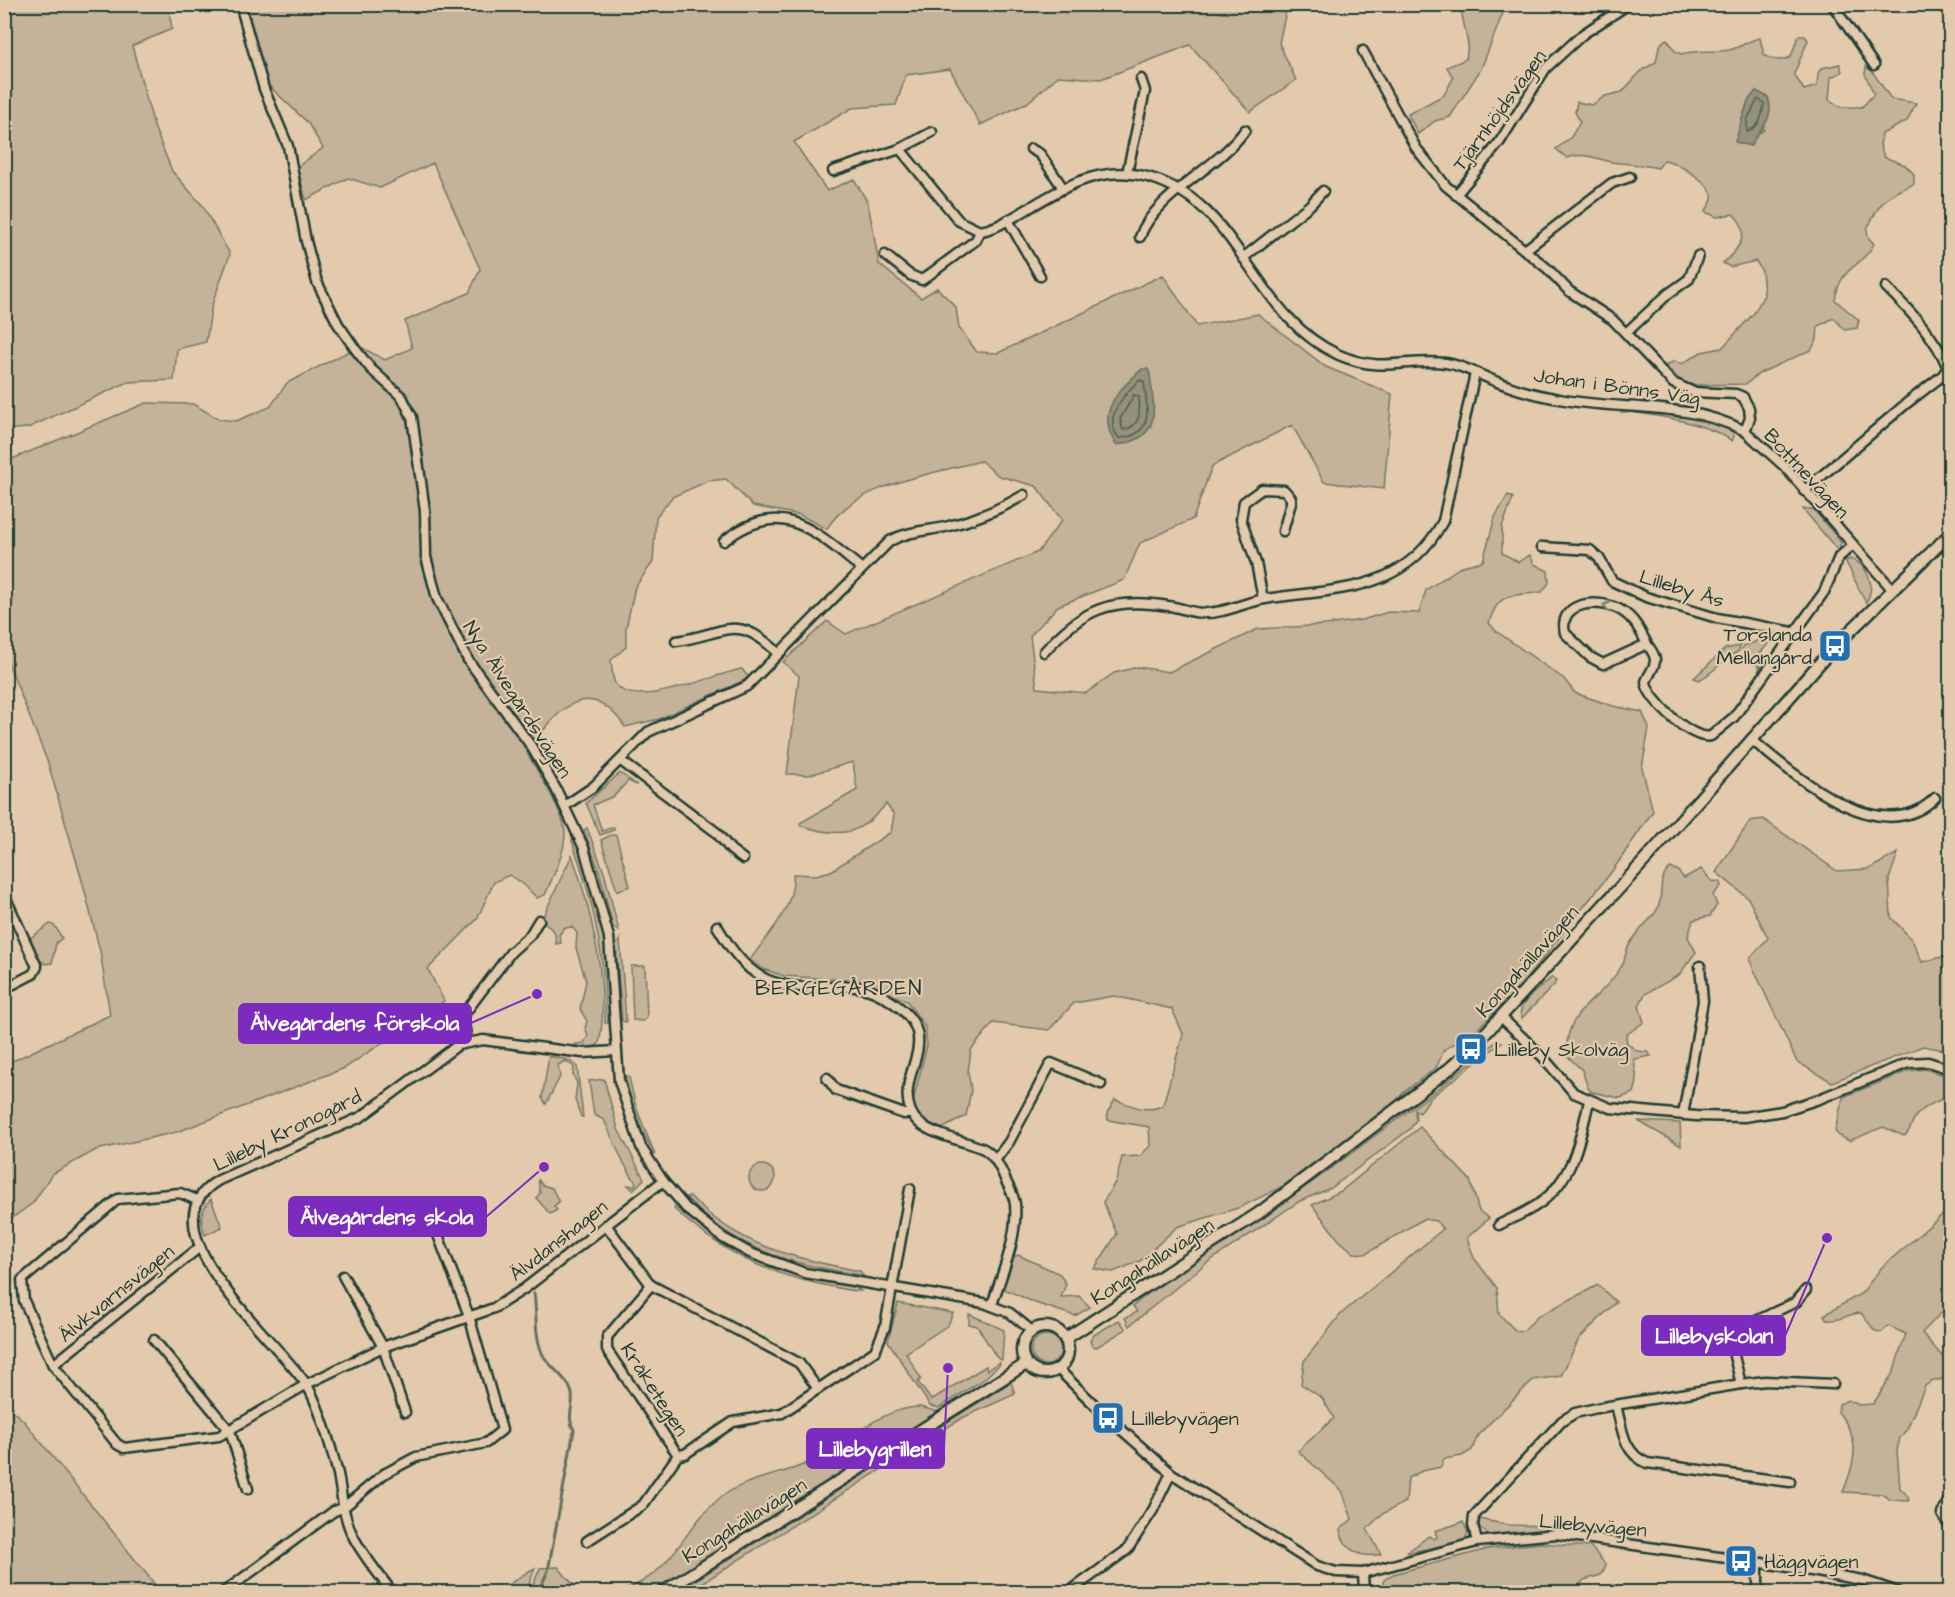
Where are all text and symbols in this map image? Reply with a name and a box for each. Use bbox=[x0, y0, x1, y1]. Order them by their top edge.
street label: Tjärnhöjdsvägen bbox=[1446, 44, 1554, 178]
street label: Johan i Bönns Väg bbox=[1532, 361, 1702, 414]
street label: Bottnevägen bbox=[1756, 422, 1855, 526]
street label: Lilleby Ås bbox=[1636, 563, 1727, 616]
one-way arrow bbox=[1602, 600, 1612, 613]
street label: Nya Älvegårdsvägen bbox=[455, 615, 579, 784]
place label: Torslanda Mellangård bbox=[1716, 621, 1812, 673]
bus stop icon: Torslanda Mellangård bbox=[1817, 628, 1853, 664]
street label: Kongahällavägen bbox=[1470, 900, 1586, 1024]
district label: BERGEGÅRDEN bbox=[755, 974, 923, 1003]
callout: Älvegårdens förskola bbox=[239, 1004, 471, 1043]
text: Älvegårdens förskola bbox=[251, 1009, 460, 1040]
bus stop icon: Lilleby Skolväg bbox=[1453, 1031, 1489, 1067]
place label: Lilleby Skolväg bbox=[1494, 1036, 1629, 1065]
street label: Lilleby Kronogård bbox=[209, 1083, 367, 1180]
street label: Älvdanshagen bbox=[503, 1193, 614, 1289]
callout: Älvegårdens skola bbox=[289, 1197, 486, 1236]
text: Älvegårdens skola bbox=[301, 1203, 474, 1234]
street label: Kongahällavägen bbox=[1085, 1211, 1220, 1313]
street label: Älvkvarnsvägen bbox=[53, 1238, 181, 1350]
callout: Lillebyskolan bbox=[1642, 1316, 1785, 1355]
text: Lillebyskolan bbox=[1655, 1322, 1774, 1354]
street label: Kråketegen bbox=[613, 1337, 695, 1442]
bus stop icon: Lillebyvägen bbox=[1090, 1400, 1126, 1436]
place label: Lillebyvägen bbox=[1131, 1405, 1239, 1434]
callout: Lillebygrillen bbox=[807, 1429, 944, 1468]
text: Lillebygrillen bbox=[818, 1435, 932, 1467]
street label: Kongahällavägen bbox=[677, 1471, 813, 1571]
street label: Lillebyvägen bbox=[1538, 1507, 1648, 1546]
bus stop icon: Häggvägen bbox=[1723, 1543, 1759, 1579]
place label: Häggvägen bbox=[1764, 1548, 1859, 1577]

